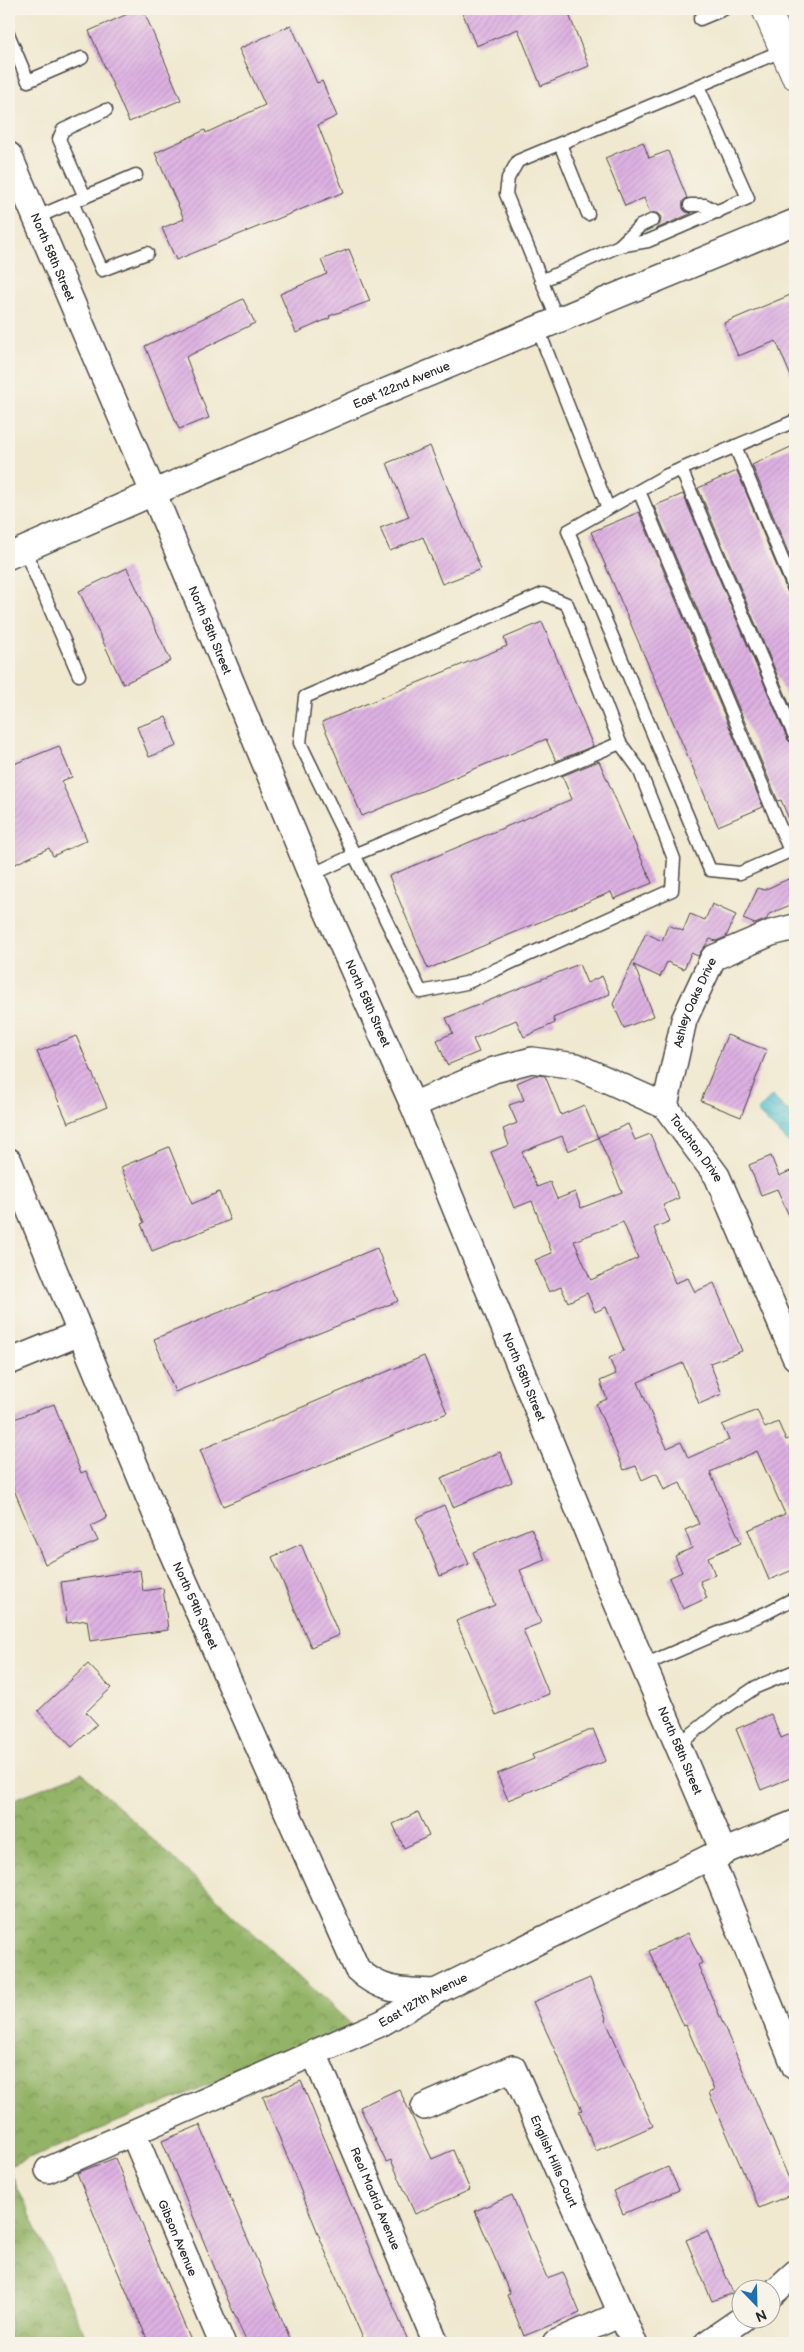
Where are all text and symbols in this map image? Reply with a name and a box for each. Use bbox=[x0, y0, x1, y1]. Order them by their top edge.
street label: North 58th Street bbox=[27, 211, 78, 304]
street label: East 122nd Avenue bbox=[351, 359, 452, 412]
street label: North 58th Street bbox=[185, 584, 235, 677]
street label: Ashley Oaks Drive bbox=[671, 955, 720, 1049]
street label: North 58th Street bbox=[341, 957, 393, 1050]
street label: Touchton Drive bbox=[666, 1112, 726, 1184]
street label: North 58th Street bbox=[499, 1331, 548, 1424]
street label: North 59th Street bbox=[169, 1560, 221, 1652]
street label: North 58th Street bbox=[654, 1705, 705, 1797]
street label: East 127th Avenue bbox=[376, 1970, 470, 2031]
street label: English Hills Court bbox=[527, 2113, 581, 2210]
street label: Real Madrid Avenue bbox=[347, 2145, 403, 2252]
street label: Gibson Avenue bbox=[154, 2198, 200, 2279]
north arrow bbox=[732, 2280, 782, 2330]
text: N bbox=[753, 2306, 769, 2325]

